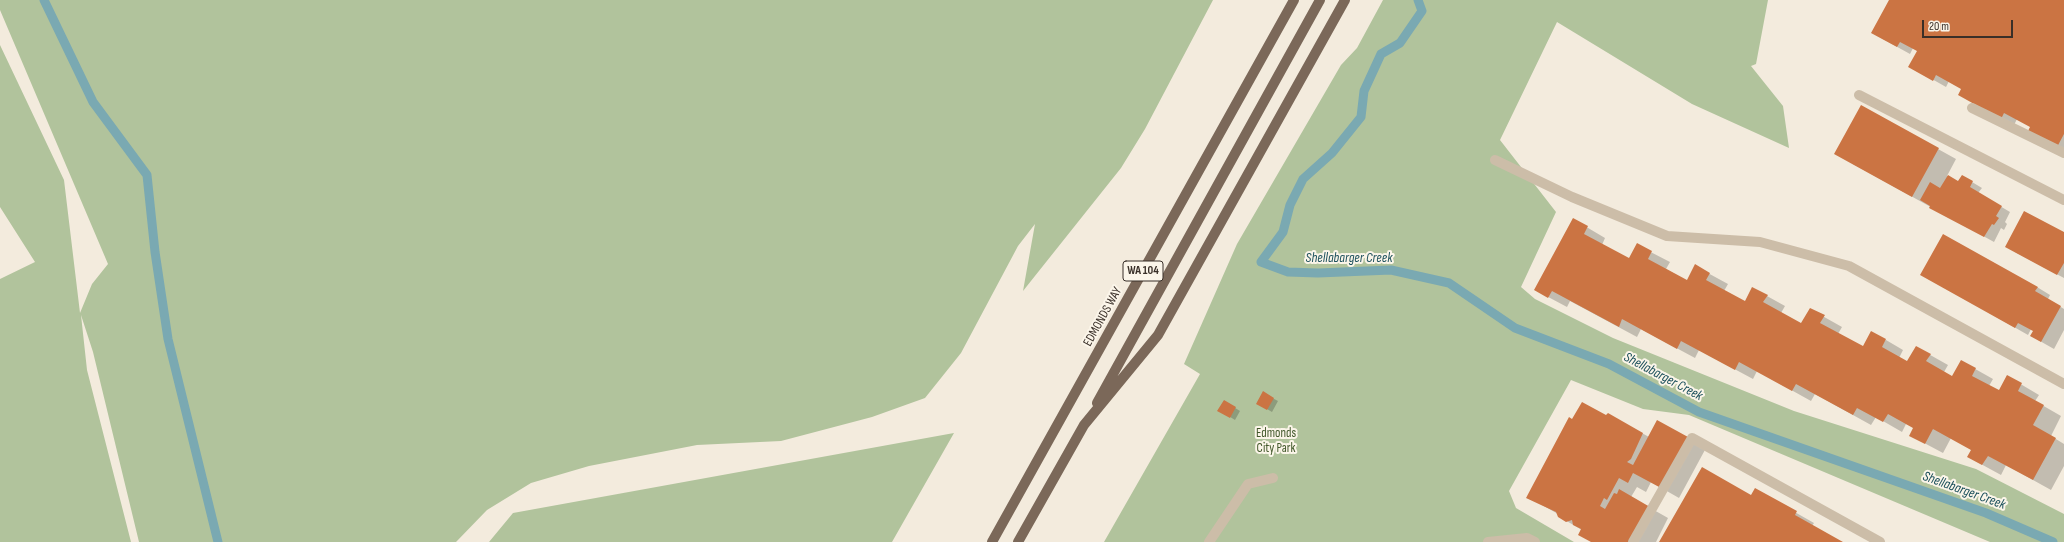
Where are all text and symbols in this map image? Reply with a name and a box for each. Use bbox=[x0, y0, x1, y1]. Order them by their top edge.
scale bar bbox=[1924, 12, 2015, 38]
text: 20 m bbox=[1929, 19, 1949, 34]
water label: Shellabarger Creek bbox=[1306, 250, 1392, 266]
road number: WA 104 bbox=[1123, 261, 1163, 281]
street label: EDMONDS WAY bbox=[1080, 285, 1126, 349]
water label: Shellabarger Creek bbox=[1621, 349, 1705, 405]
park label: Edmonds City Park bbox=[1256, 426, 1296, 457]
water label: Shellabarger Creek bbox=[1920, 468, 2008, 514]

